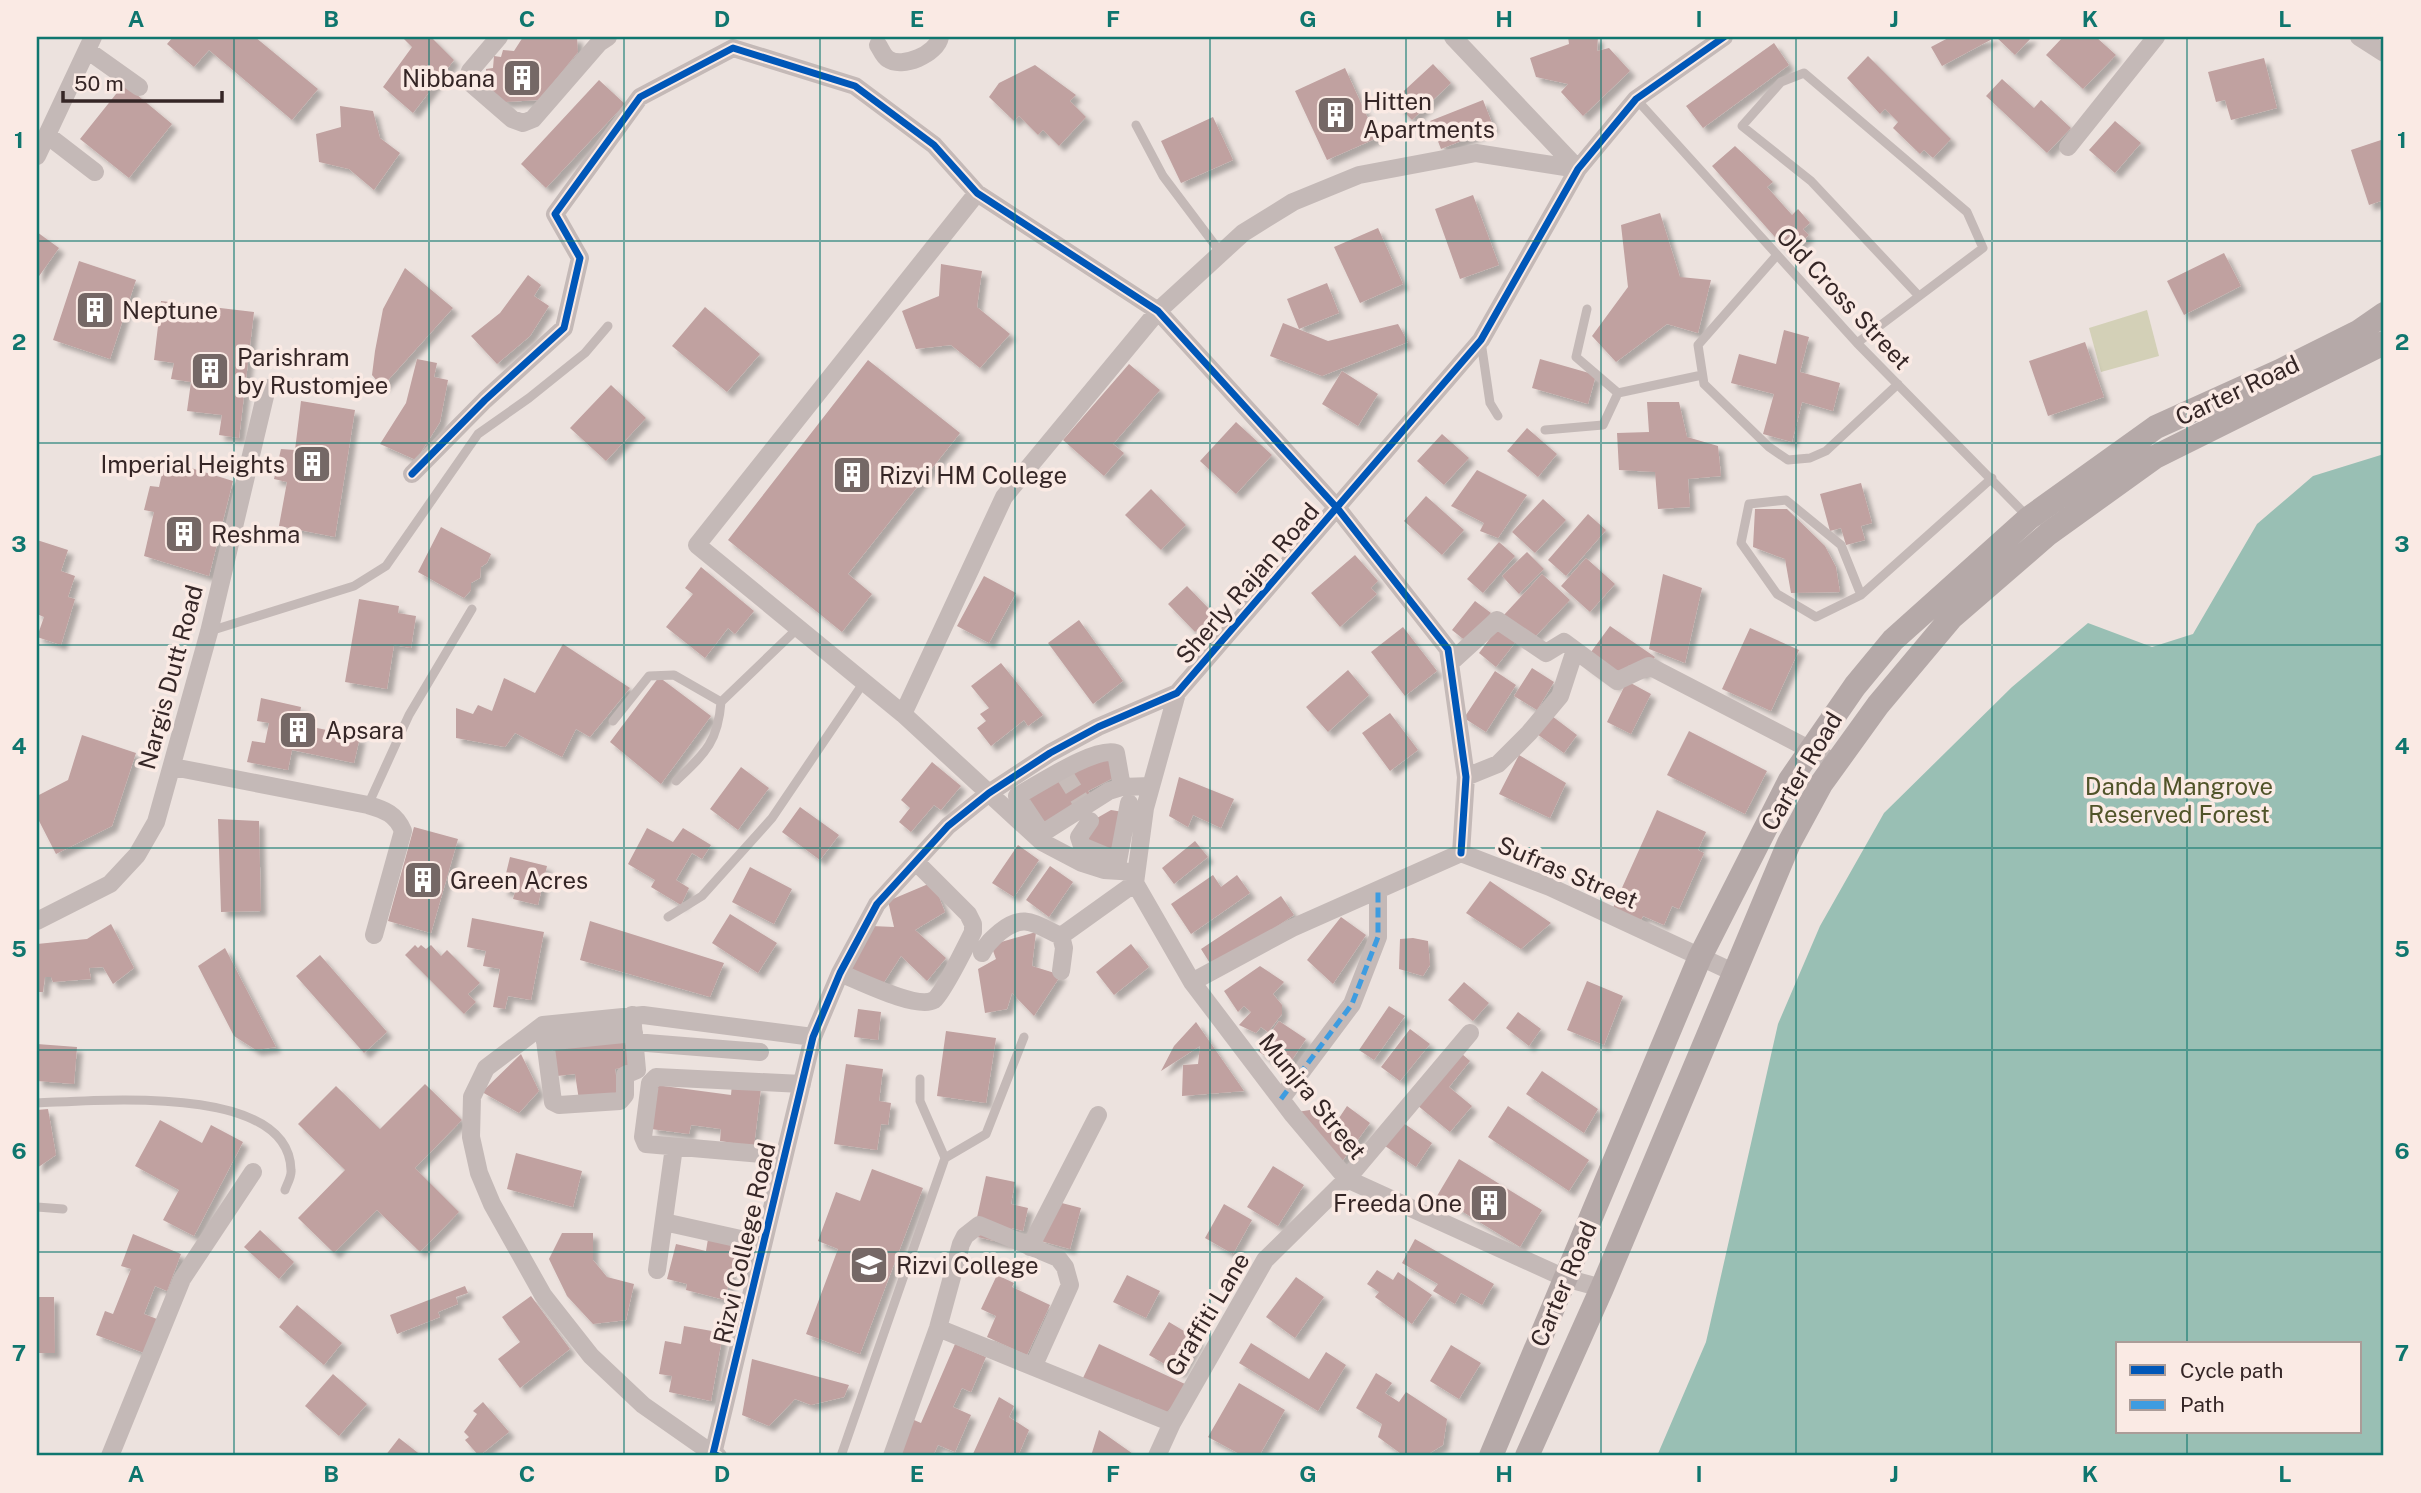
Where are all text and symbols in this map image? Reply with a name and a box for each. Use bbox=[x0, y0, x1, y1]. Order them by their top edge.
text: A bbox=[128, 5, 145, 32]
text: B bbox=[323, 5, 339, 32]
text: C bbox=[519, 5, 535, 32]
text: D bbox=[714, 5, 730, 32]
text: E bbox=[910, 5, 924, 32]
text: F bbox=[1106, 5, 1120, 32]
text: G bbox=[1299, 5, 1317, 32]
text: H bbox=[1495, 5, 1513, 32]
text: I bbox=[1695, 5, 1703, 32]
text: J bbox=[1889, 5, 1899, 32]
text: K bbox=[2082, 5, 2098, 32]
text: L bbox=[2278, 5, 2292, 32]
building icon: Nibbana bbox=[501, 57, 543, 99]
scale bar bbox=[63, 60, 222, 104]
place label: Nibbana bbox=[402, 64, 495, 92]
text: 50 m bbox=[74, 71, 124, 96]
place label: Hitten Apartments bbox=[1363, 87, 1495, 143]
building icon: Hitten Apartments bbox=[1315, 94, 1357, 136]
text: 1 bbox=[14, 126, 24, 153]
text: 1 bbox=[2397, 126, 2407, 153]
street label: Old Cross Street bbox=[1771, 221, 1917, 375]
building icon: Neptune bbox=[74, 289, 116, 331]
place label: Neptune bbox=[122, 296, 218, 324]
text: 2 bbox=[12, 328, 26, 355]
text: 2 bbox=[2395, 328, 2409, 355]
place label: Parishram by Rustomjee bbox=[237, 343, 388, 399]
street label: Carter Road bbox=[2171, 349, 2303, 431]
building icon: Parishram by Rustomjee bbox=[189, 350, 231, 392]
building icon: Imperial Heights bbox=[291, 443, 333, 485]
place label: Imperial Heights bbox=[100, 450, 285, 478]
building icon: Rizvi HM College bbox=[831, 454, 873, 496]
place label: Rizvi HM College bbox=[879, 461, 1067, 489]
street label: Sherly Rajan Road bbox=[1170, 497, 1324, 669]
building icon: Reshma bbox=[163, 513, 205, 555]
place label: Reshma bbox=[211, 520, 300, 548]
text: 3 bbox=[11, 530, 27, 557]
text: 3 bbox=[2394, 530, 2410, 557]
street label: Nargis Dutt Road bbox=[132, 582, 208, 772]
street label: Carter Road bbox=[1755, 707, 1847, 835]
building icon: Apsara bbox=[277, 709, 319, 751]
place label: Apsara bbox=[325, 716, 404, 744]
text: 4 bbox=[11, 732, 27, 759]
text: 4 bbox=[2394, 732, 2410, 759]
park label: Danda Mangrove Reserved Forest bbox=[2085, 772, 2273, 828]
street label: Sufras Street bbox=[1494, 830, 1642, 914]
building icon: Green Acres bbox=[402, 859, 444, 901]
place label: Green Acres bbox=[450, 866, 588, 894]
text: 5 bbox=[11, 935, 27, 962]
text: 5 bbox=[2394, 935, 2410, 962]
street label: Munjra Street bbox=[1254, 1027, 1372, 1165]
text: 6 bbox=[11, 1137, 27, 1164]
text: 6 bbox=[2394, 1137, 2410, 1164]
street label: Rizvi College Road bbox=[707, 1140, 781, 1346]
building icon: Freeda One bbox=[1468, 1182, 1510, 1224]
place label: Freeda One bbox=[1333, 1189, 1462, 1217]
street label: Carter Road bbox=[1524, 1217, 1602, 1351]
school or university icon: Rizvi College bbox=[848, 1244, 890, 1286]
street label: Graffiti Lane bbox=[1159, 1247, 1255, 1381]
place label: Rizvi College bbox=[896, 1251, 1039, 1279]
text: 7 bbox=[12, 1339, 26, 1366]
text: 7 bbox=[2395, 1339, 2409, 1366]
legend bbox=[2116, 1342, 2362, 1434]
text: Cycle path bbox=[2180, 1358, 2283, 1383]
text: Path bbox=[2180, 1392, 2225, 1417]
text: A bbox=[128, 1460, 145, 1487]
text: B bbox=[323, 1460, 339, 1487]
text: C bbox=[519, 1460, 535, 1487]
text: D bbox=[714, 1460, 730, 1487]
text: E bbox=[910, 1460, 924, 1487]
text: F bbox=[1106, 1460, 1120, 1487]
text: G bbox=[1299, 1460, 1317, 1487]
text: H bbox=[1495, 1460, 1513, 1487]
text: I bbox=[1695, 1460, 1703, 1487]
text: J bbox=[1889, 1460, 1899, 1487]
text: K bbox=[2082, 1460, 2098, 1487]
text: L bbox=[2278, 1460, 2292, 1487]

